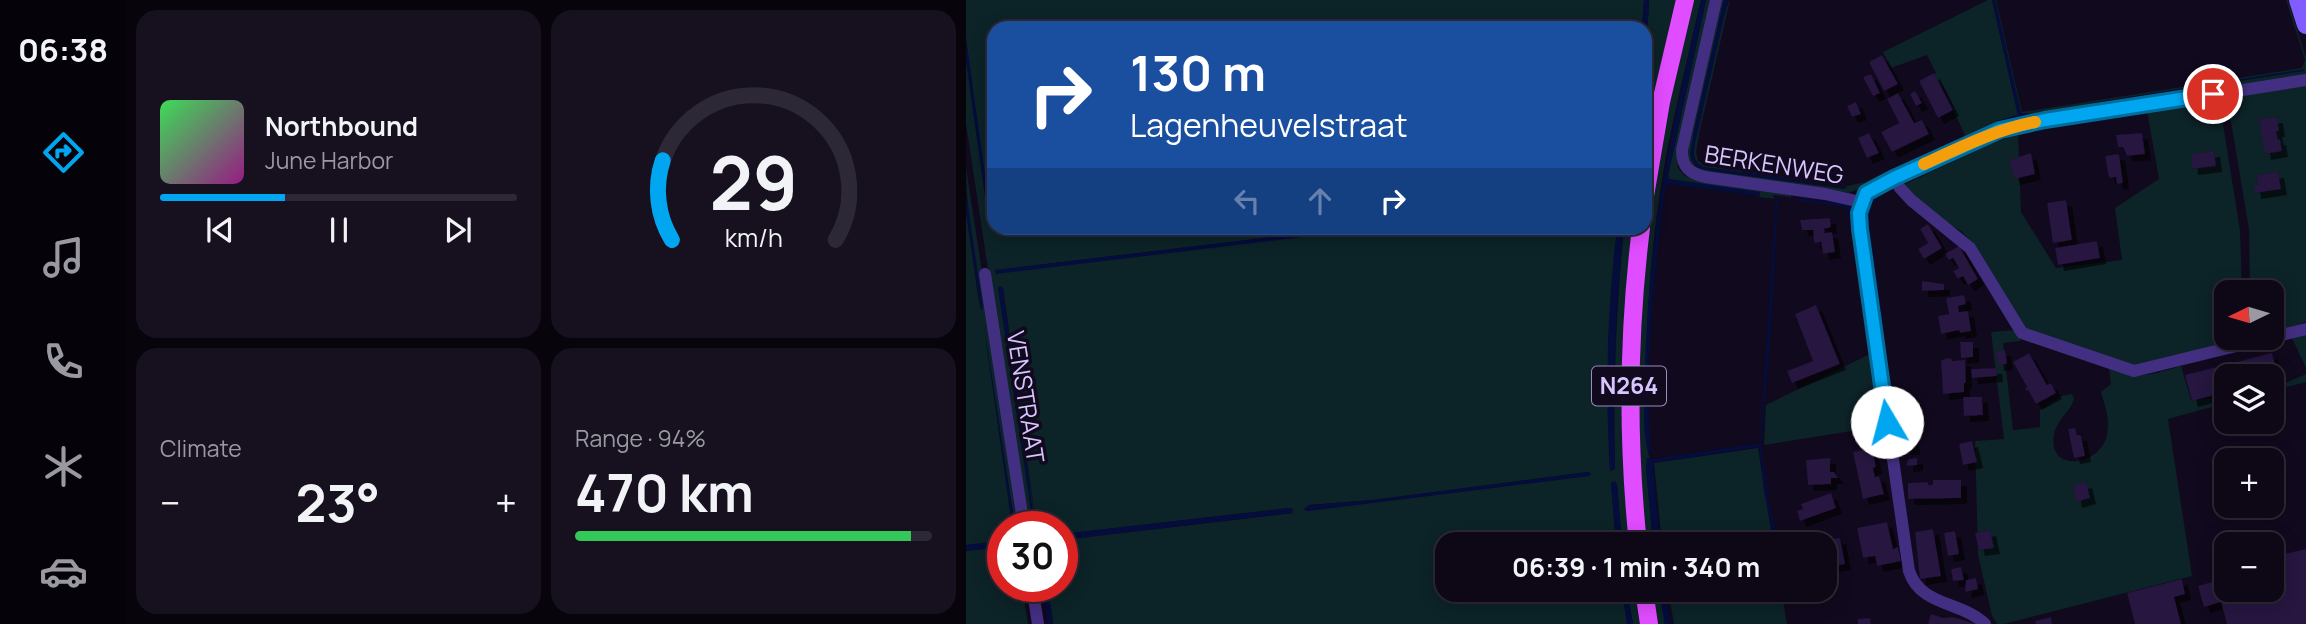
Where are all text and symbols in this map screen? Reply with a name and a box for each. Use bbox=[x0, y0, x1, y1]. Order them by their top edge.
text: 06:38 bbox=[18, 28, 108, 72]
text: 130 m bbox=[1130, 39, 1266, 106]
icon: right bbox=[1015, 49, 1106, 140]
pin bbox=[2183, 64, 2243, 124]
icon: arrive bbox=[2194, 75, 2232, 113]
text: Lagenheuvelstraat bbox=[1130, 103, 1408, 147]
text: Northbound bbox=[265, 108, 418, 144]
icon: directions bbox=[39, 128, 88, 177]
text: 29 bbox=[709, 133, 798, 233]
street label: BERKENWEG bbox=[1702, 136, 1846, 191]
text: June Harbor bbox=[265, 144, 393, 176]
icon: left bbox=[1228, 182, 1266, 220]
icon: ahead bbox=[1301, 182, 1339, 220]
icon: right bbox=[1374, 182, 1412, 220]
icon: previous bbox=[201, 211, 239, 249]
icon: pause bbox=[320, 211, 358, 249]
icon: next bbox=[439, 211, 477, 249]
text: km/h bbox=[724, 220, 783, 255]
icon: music bbox=[39, 233, 88, 282]
north arrow bbox=[2214, 280, 2284, 350]
map controls bbox=[2214, 280, 2284, 602]
street label: VENSTRAAT bbox=[1000, 328, 1053, 466]
icon: phone bbox=[39, 337, 88, 386]
button: layers bbox=[2214, 364, 2284, 434]
road number: N264 bbox=[1592, 366, 1666, 406]
position arrow bbox=[1850, 385, 1924, 459]
text: Range · 94% bbox=[575, 422, 706, 454]
text: Climate bbox=[160, 432, 242, 464]
icon: climate bbox=[39, 442, 88, 491]
button: + bbox=[2214, 448, 2284, 518]
text: 470 km bbox=[575, 457, 754, 528]
text: 23° bbox=[296, 467, 380, 538]
text: − bbox=[160, 476, 181, 528]
text: + bbox=[495, 476, 517, 528]
speed limit sign: 30 bbox=[987, 511, 1078, 602]
button: − bbox=[2214, 532, 2284, 602]
icon: car bbox=[39, 547, 88, 596]
text: 06:39 · 1 min · 340 m bbox=[1512, 549, 1760, 585]

